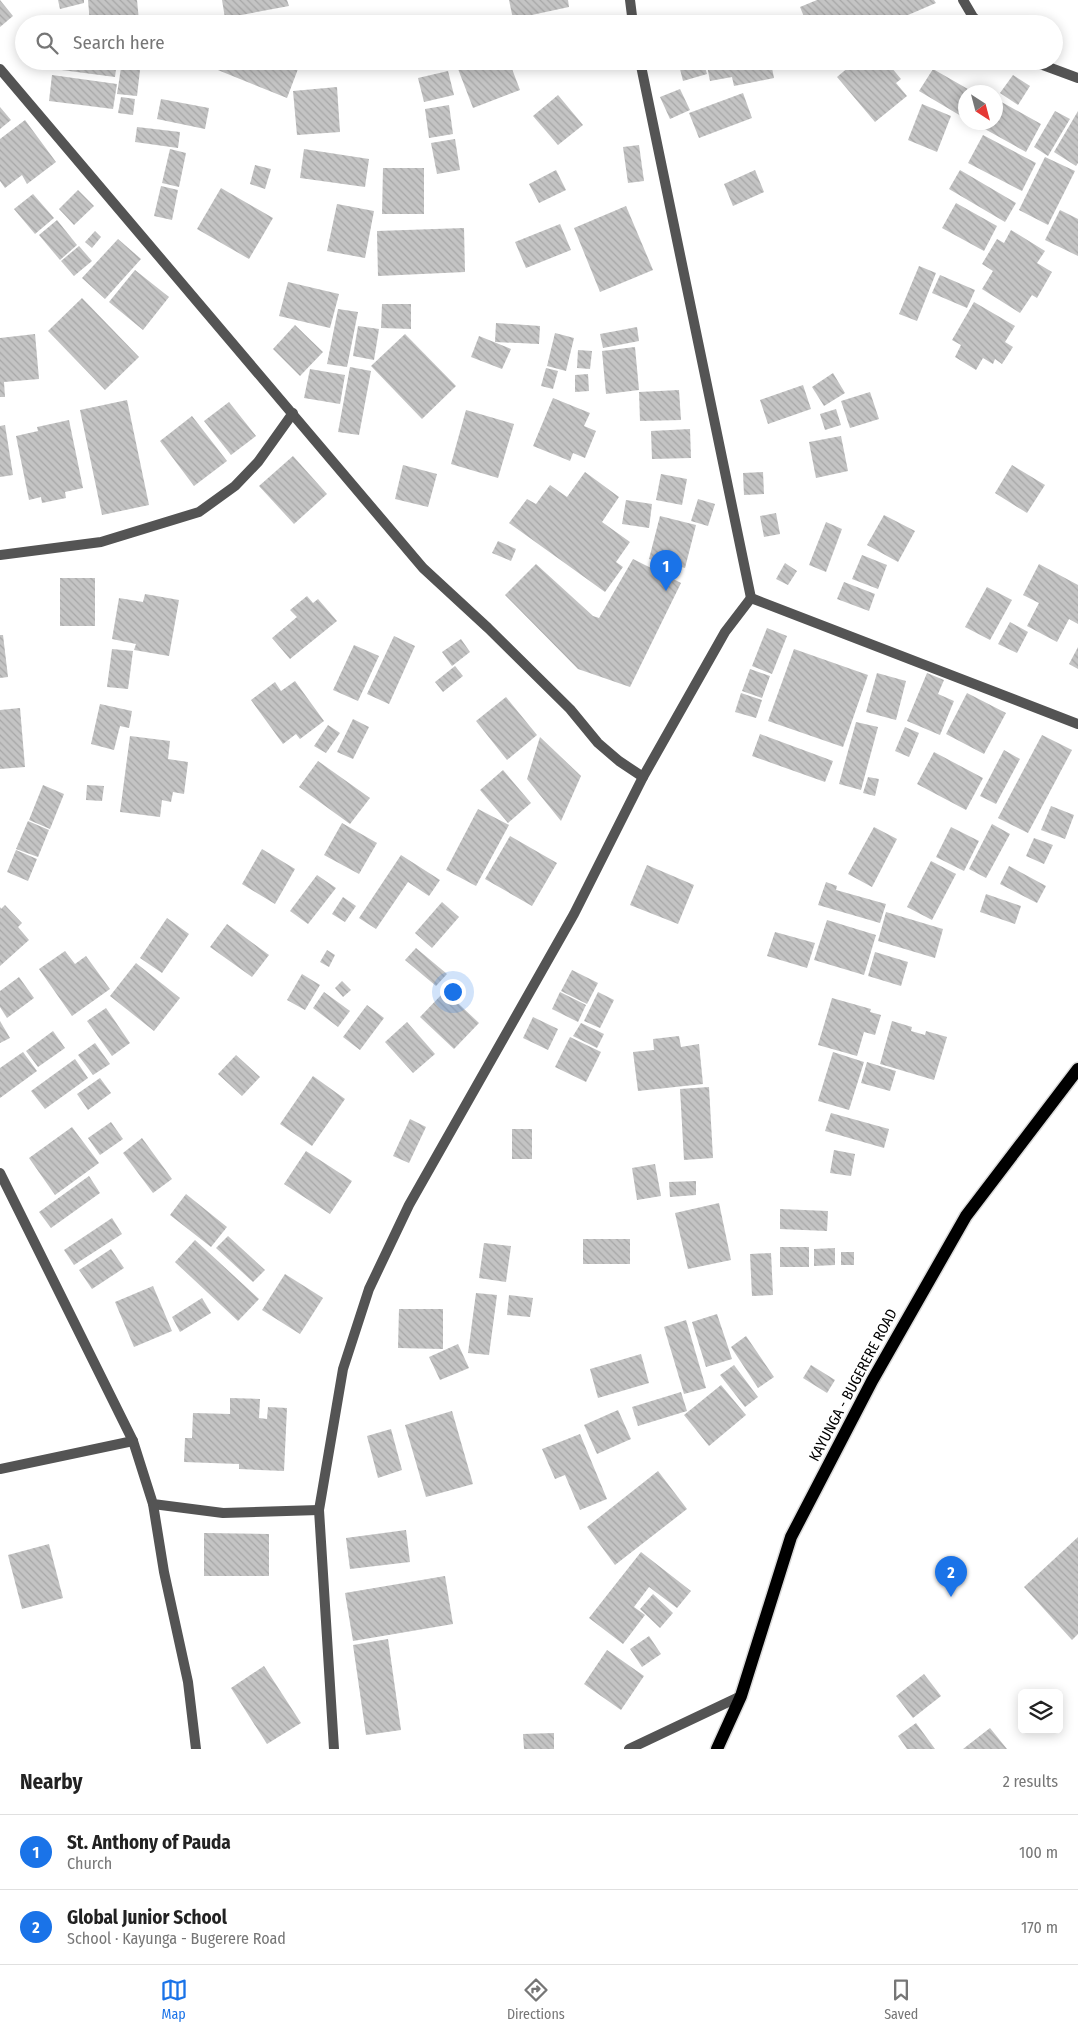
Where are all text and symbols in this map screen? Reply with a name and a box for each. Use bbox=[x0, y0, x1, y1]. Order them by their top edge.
search box bbox=[15, 15, 1063, 70]
icon: search bbox=[33, 29, 61, 57]
text: Search here bbox=[73, 31, 165, 54]
north arrow bbox=[958, 85, 1003, 130]
pin: 1 bbox=[650, 550, 682, 591]
your location bbox=[440, 979, 466, 1005]
street label: KAYUNGA - BUGERERE ROAD bbox=[805, 1306, 901, 1464]
pin: 2 bbox=[935, 1556, 967, 1597]
map controls bbox=[1018, 1689, 1063, 1734]
button: layers bbox=[1018, 1689, 1063, 1734]
text: Nearby bbox=[20, 1769, 82, 1795]
text: 2 results bbox=[1003, 1772, 1058, 1791]
text: St. Anthony of Pauda bbox=[67, 1831, 231, 1854]
text: 1 bbox=[33, 1843, 39, 1862]
text: 100 m bbox=[1019, 1843, 1058, 1862]
text: Church bbox=[67, 1854, 112, 1873]
text: Global Junior School bbox=[67, 1906, 227, 1929]
text: 2 bbox=[32, 1918, 40, 1937]
text: 170 m bbox=[1021, 1918, 1058, 1937]
text: School · Kayunga - Bugerere Road bbox=[67, 1929, 286, 1948]
tab: Map bbox=[160, 1976, 188, 2023]
tab: Directions bbox=[507, 1976, 565, 2023]
tab: Saved bbox=[884, 1976, 918, 2023]

